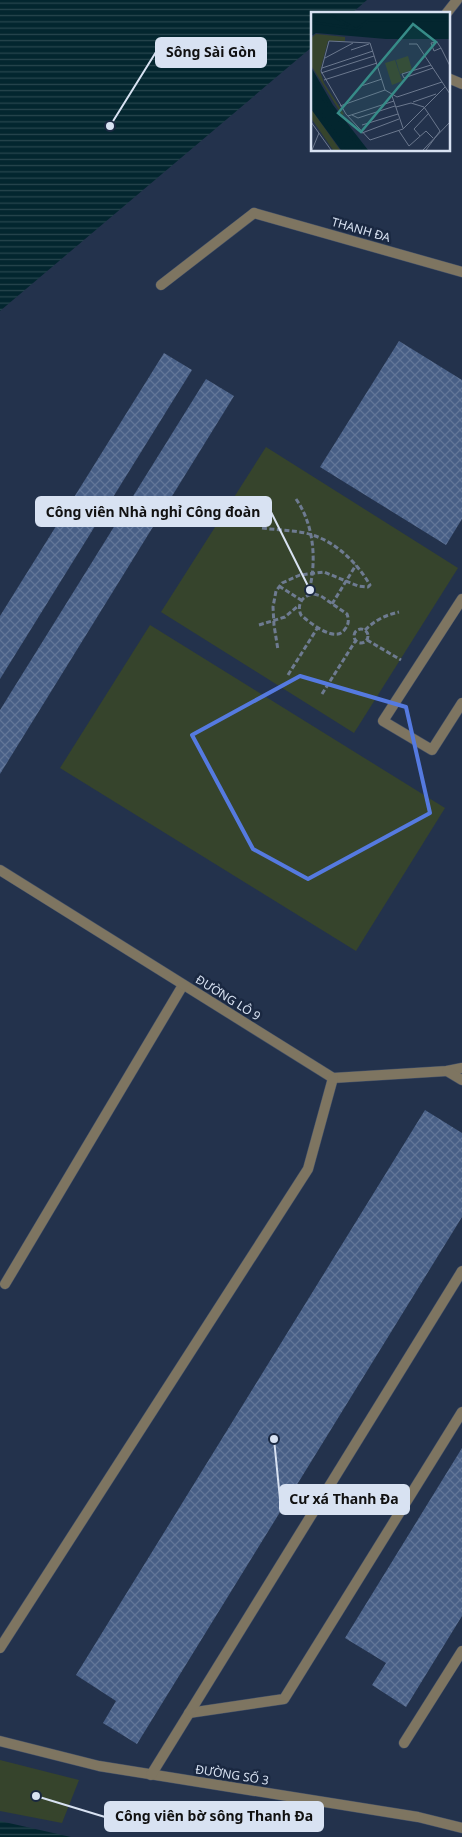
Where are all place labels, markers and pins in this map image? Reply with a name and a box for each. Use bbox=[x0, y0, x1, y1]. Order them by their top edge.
callout: Sông Sài Gòn bbox=[156, 38, 266, 67]
callout: Công viên Nhà nghỉ Công đoàn bbox=[36, 497, 271, 526]
callout: Cư xá Thanh Đa bbox=[280, 1485, 409, 1514]
callout: Công viên bờ sông Thanh Đa bbox=[105, 1802, 323, 1831]

